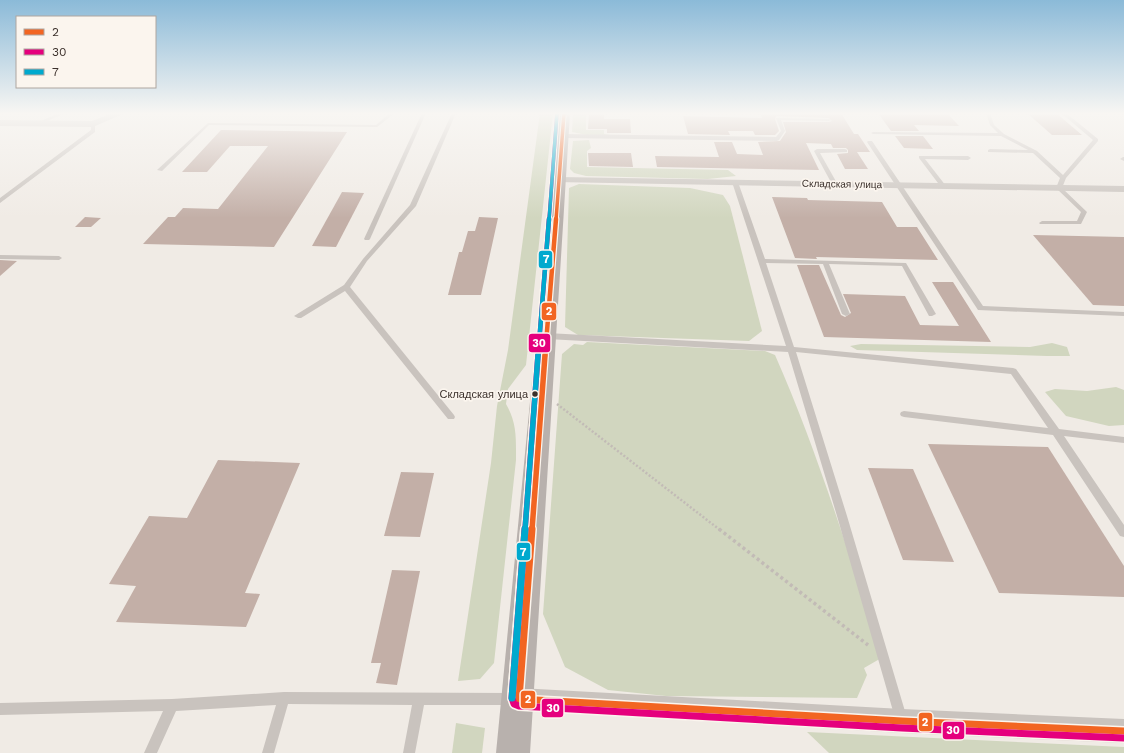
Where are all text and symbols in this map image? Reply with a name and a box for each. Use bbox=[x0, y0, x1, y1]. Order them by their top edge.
legend bbox=[16, 16, 156, 88]
text: 2 bbox=[52, 25, 59, 39]
text: 30 bbox=[52, 45, 66, 59]
text: 7 bbox=[52, 65, 59, 79]
street label: Складская улица bbox=[802, 178, 883, 190]
line badge: 7 bbox=[538, 250, 553, 269]
text: 7 bbox=[543, 253, 550, 266]
line badge: 2 bbox=[541, 302, 557, 321]
text: 2 bbox=[546, 305, 553, 318]
line badge: 30 bbox=[528, 333, 551, 353]
text: 30 bbox=[532, 337, 546, 350]
place label: Складская улица bbox=[440, 388, 529, 401]
marker: Складская улица bbox=[530, 389, 540, 399]
line badge: 7 bbox=[516, 542, 531, 561]
text: 7 bbox=[520, 546, 527, 559]
line badge: 2 bbox=[520, 690, 536, 709]
text: 2 bbox=[525, 693, 532, 706]
line badge: 30 bbox=[541, 698, 564, 718]
text: 30 bbox=[546, 702, 560, 715]
line badge: 2 bbox=[918, 712, 933, 732]
text: 2 bbox=[922, 716, 929, 729]
line badge: 30 bbox=[942, 721, 965, 740]
text: 30 bbox=[946, 724, 960, 737]

